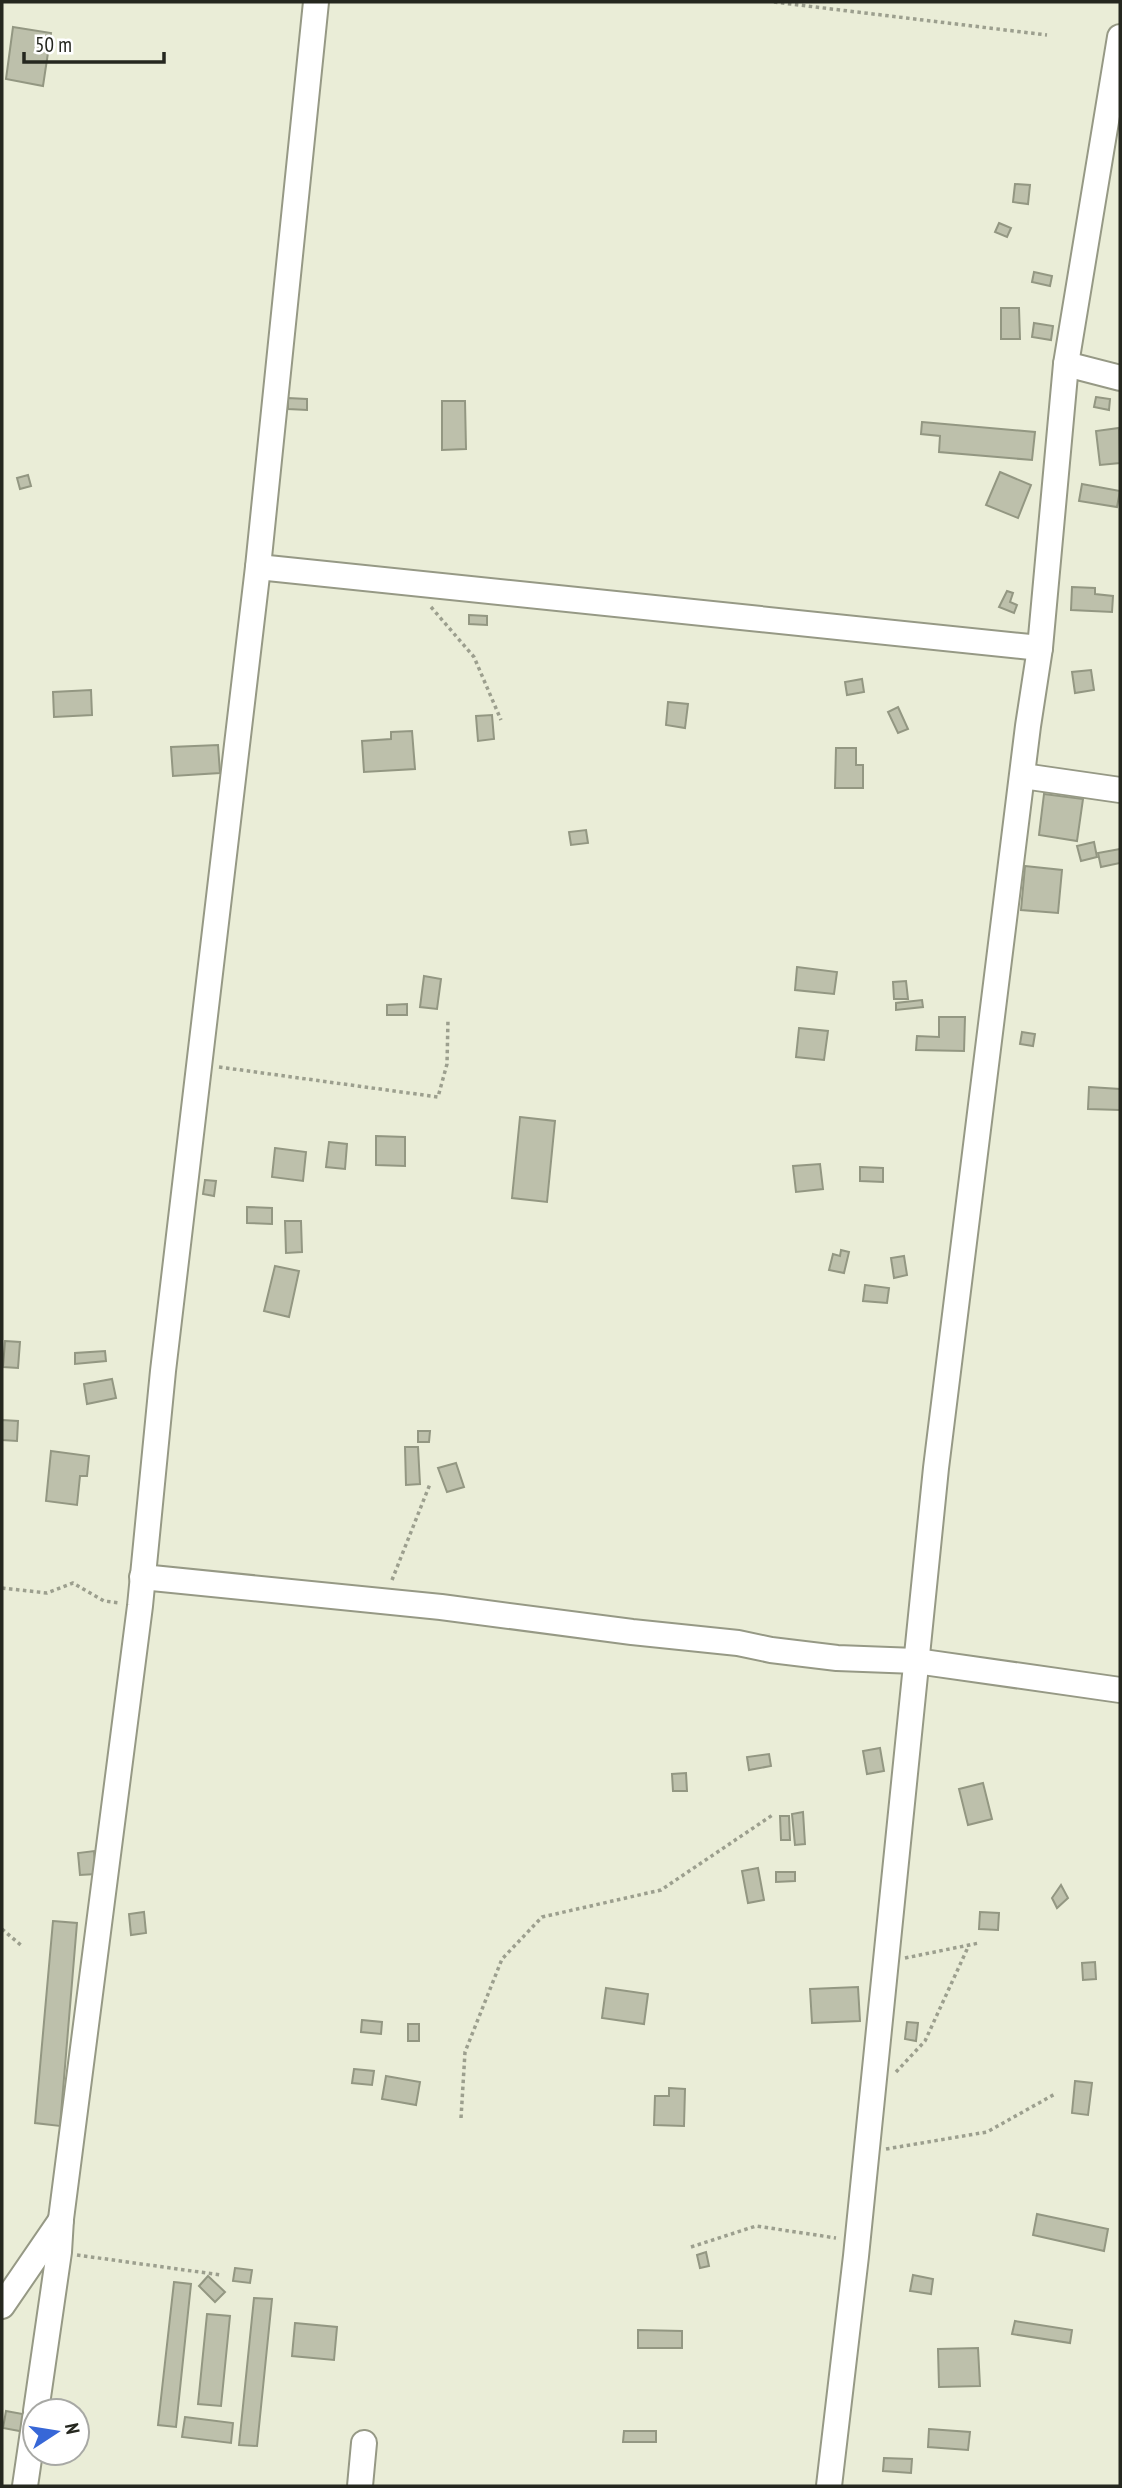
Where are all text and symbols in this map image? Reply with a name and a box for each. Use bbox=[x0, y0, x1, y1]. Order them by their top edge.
scale bar bbox=[24, 21, 164, 65]
text: 50 m bbox=[35, 31, 72, 58]
north arrow bbox=[21, 2397, 91, 2467]
text: N bbox=[60, 2421, 85, 2436]

